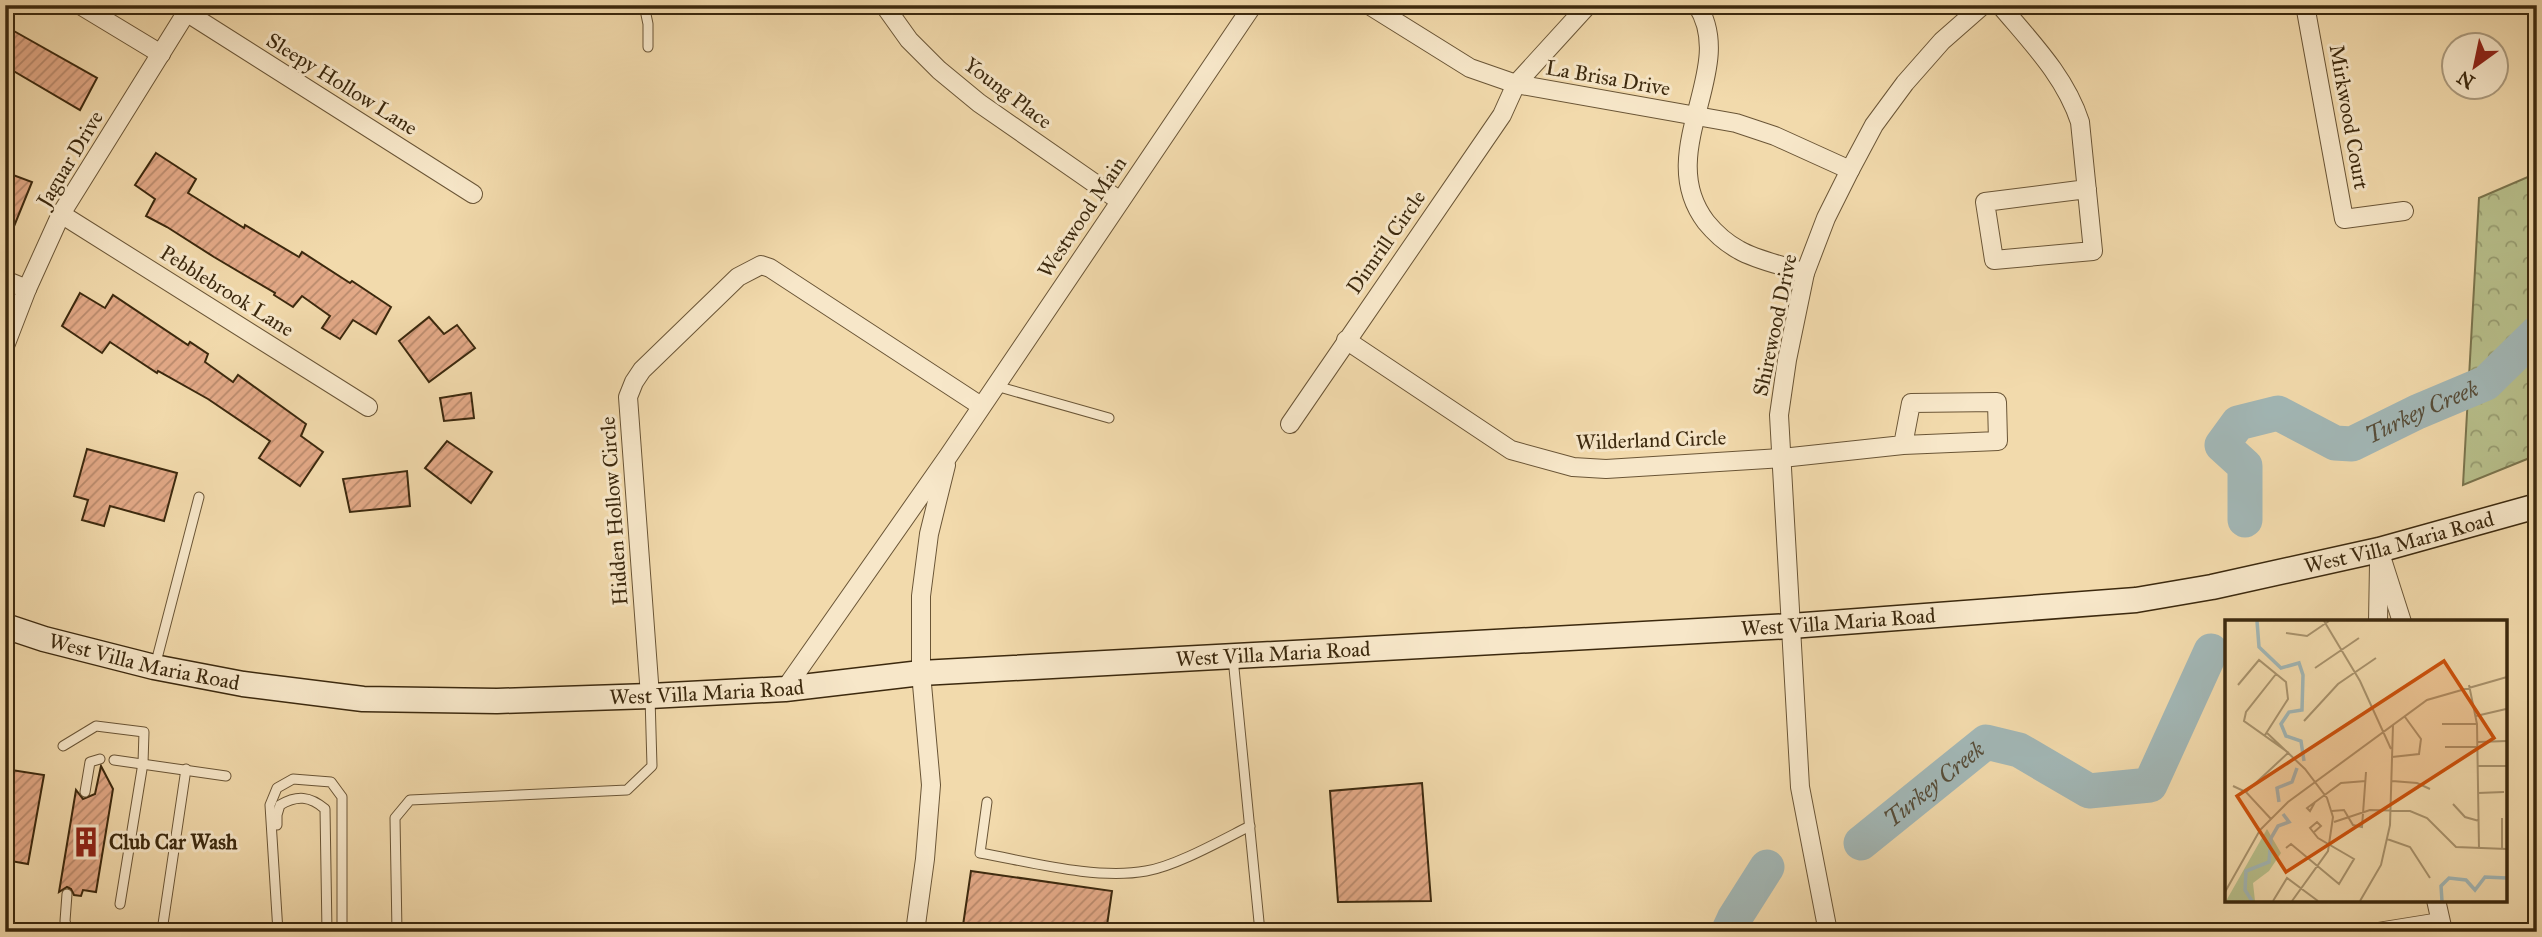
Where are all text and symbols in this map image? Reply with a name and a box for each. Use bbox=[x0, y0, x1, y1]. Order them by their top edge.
street label: Sleepy Hollow Lane bbox=[262, 27, 423, 141]
north arrow bbox=[2440, 32, 2510, 102]
street label: Mirkwood Court bbox=[2323, 43, 2375, 192]
street label: Young Place bbox=[959, 51, 1057, 135]
street label: La Brisa Drive bbox=[1544, 54, 1673, 102]
text: N bbox=[2453, 66, 2479, 94]
street label: Jaguar Drive bbox=[30, 106, 109, 214]
street label: Westwood Main bbox=[1032, 151, 1132, 283]
street label: Dimrill Circle bbox=[1341, 185, 1431, 299]
street label: Pebblebrook Lane bbox=[155, 239, 299, 343]
street label: Shirewood Drive bbox=[1747, 251, 1803, 398]
water label: Turkey Creek bbox=[2361, 374, 2482, 449]
street label: Hidden Hollow Circle bbox=[594, 415, 634, 606]
street label: Wilderland Circle bbox=[1575, 424, 1727, 456]
street label: West Villa Maria Road bbox=[2302, 506, 2497, 579]
street label: West Villa Maria Road bbox=[1740, 602, 1937, 642]
inset map bbox=[2225, 620, 2507, 902]
street label: West Villa Maria Road bbox=[46, 628, 242, 696]
street label: West Villa Maria Road bbox=[1175, 636, 1372, 672]
street label: West Villa Maria Road bbox=[609, 674, 806, 710]
water label: Turkey Creek bbox=[1878, 735, 1990, 833]
building icon: Club Car Wash bbox=[69, 825, 103, 859]
place label: Club Car Wash bbox=[109, 829, 238, 855]

